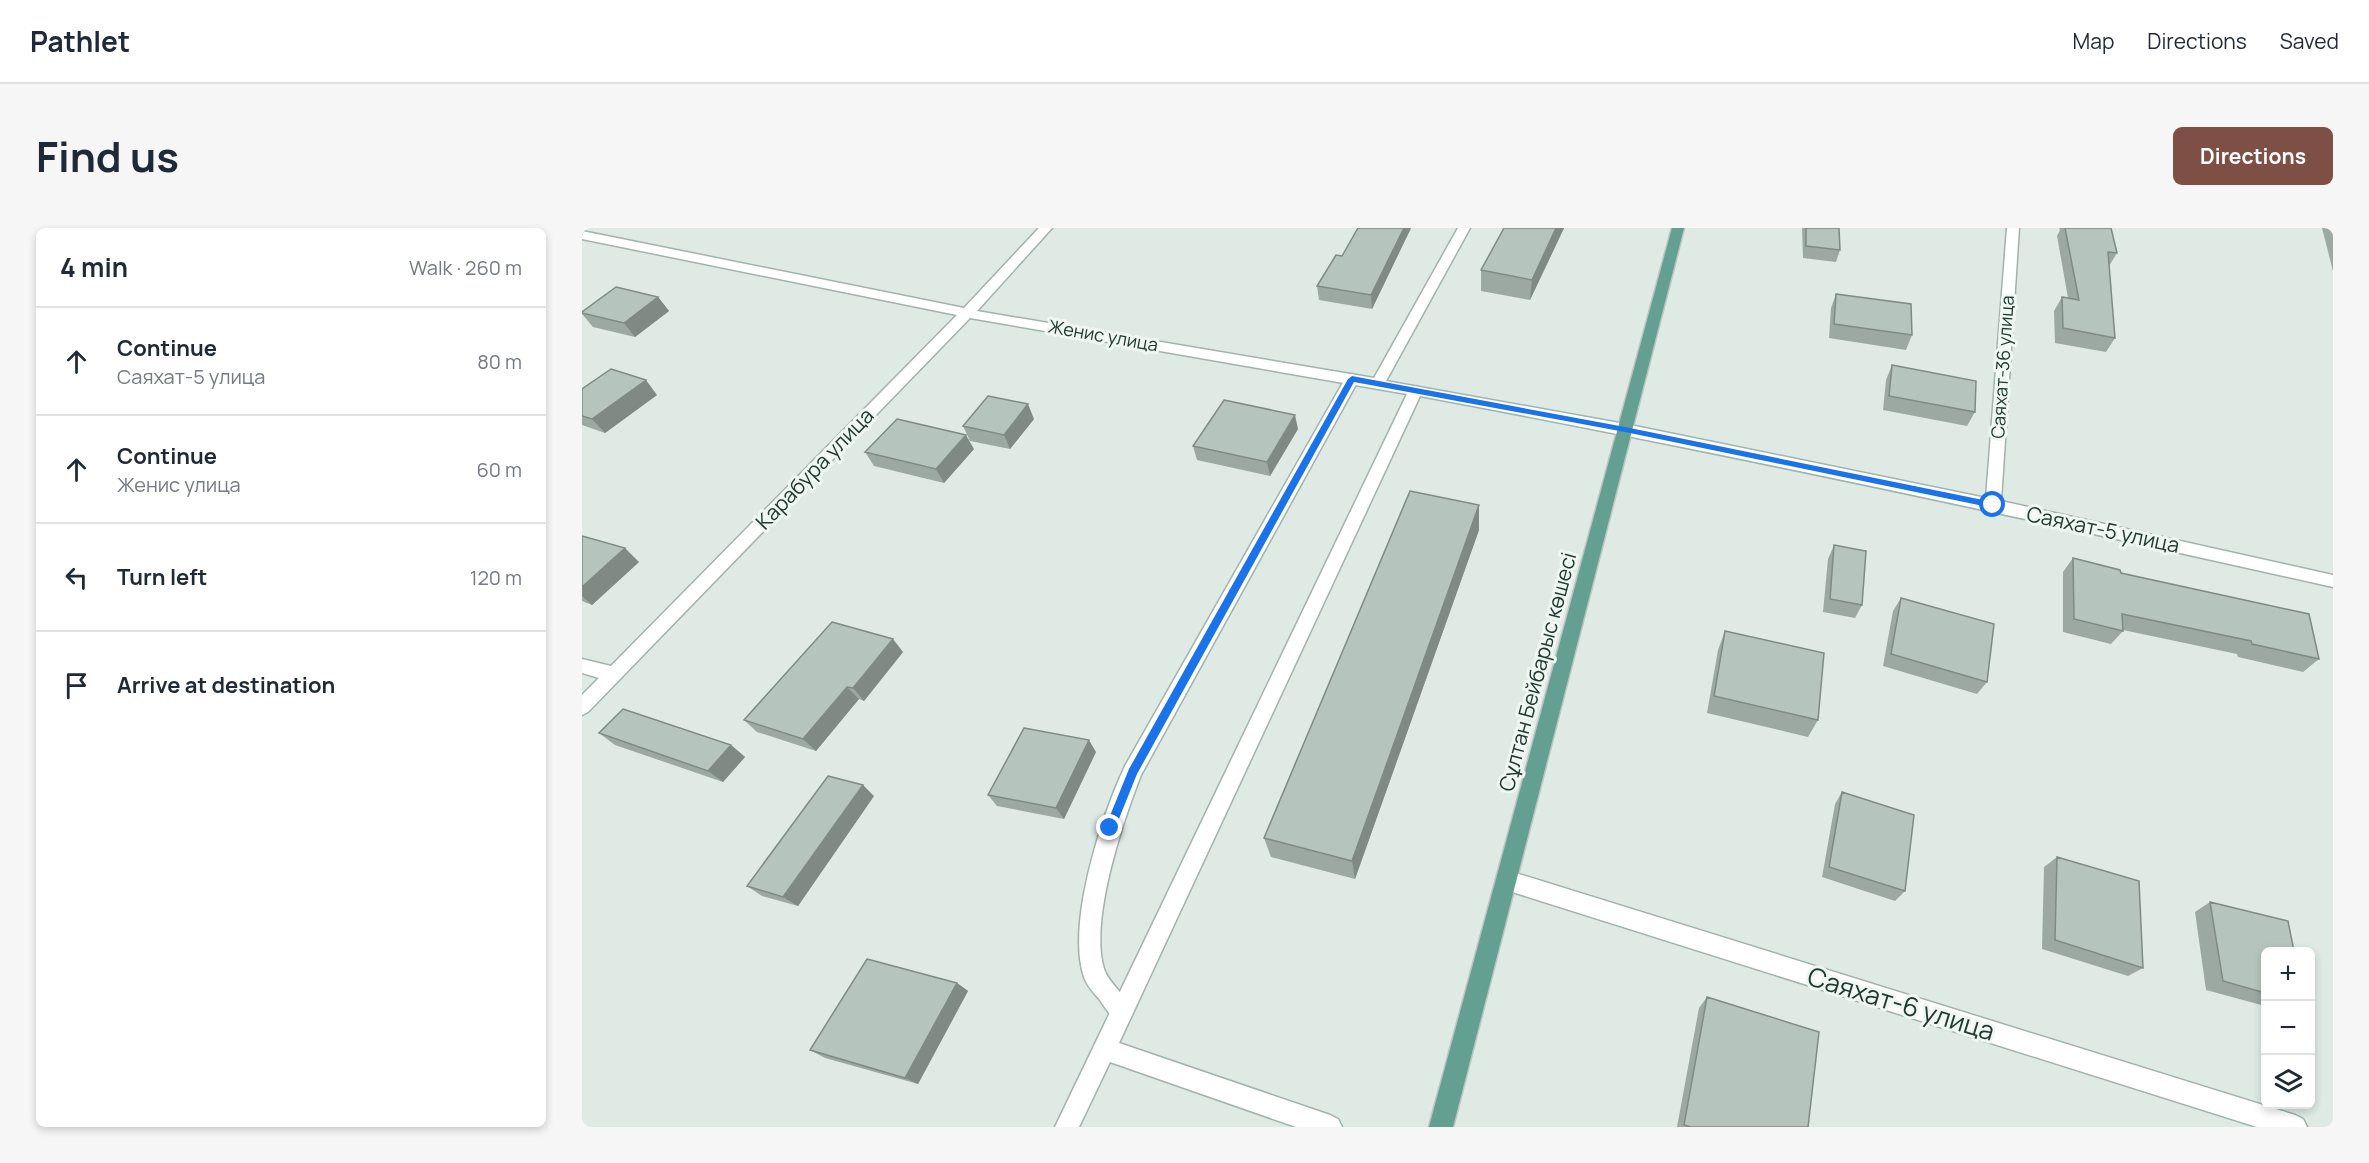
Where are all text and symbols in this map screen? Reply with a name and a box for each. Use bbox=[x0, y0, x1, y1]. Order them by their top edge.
text: Pathlet bbox=[30, 22, 130, 60]
text: Map bbox=[2073, 27, 2114, 55]
text: Directions bbox=[2147, 27, 2247, 55]
text: Saved bbox=[2280, 27, 2339, 55]
text: Find us bbox=[36, 127, 179, 185]
button: Directions bbox=[2173, 127, 2333, 185]
text: 4 min bbox=[60, 249, 128, 285]
text: Walk · 260 m bbox=[409, 254, 522, 281]
street label: Саяхат-36 улица bbox=[1985, 295, 2019, 439]
street label: Женис улица bbox=[1046, 314, 1160, 356]
text: Continue bbox=[117, 333, 217, 363]
icon: ahead bbox=[60, 345, 93, 378]
text: 80 m bbox=[477, 348, 522, 375]
text: Саяхат-5 улица bbox=[117, 363, 265, 390]
street label: Карабура улица bbox=[749, 401, 879, 535]
text: Continue bbox=[117, 441, 217, 471]
icon: ahead bbox=[60, 453, 93, 486]
text: 60 m bbox=[476, 456, 522, 483]
text: Женис улица bbox=[117, 471, 241, 498]
route start bbox=[1979, 491, 2005, 517]
street label: Саяхат-5 улица bbox=[2024, 499, 2182, 559]
street label: Сұлтан Бейбарыс көшесі bbox=[1492, 549, 1582, 794]
icon: left bbox=[60, 561, 93, 594]
text: Turn left bbox=[117, 562, 207, 592]
text: 120 m bbox=[470, 564, 522, 591]
icon: arrive bbox=[60, 669, 93, 702]
text: Arrive at destination bbox=[117, 670, 335, 700]
route end bbox=[1096, 814, 1122, 840]
map controls bbox=[2261, 947, 2315, 1109]
button: + bbox=[2261, 947, 2315, 1001]
street label: Саяхат-6 улица bbox=[1803, 957, 1999, 1049]
button: − bbox=[2261, 1001, 2315, 1055]
button: layers bbox=[2261, 1055, 2315, 1109]

